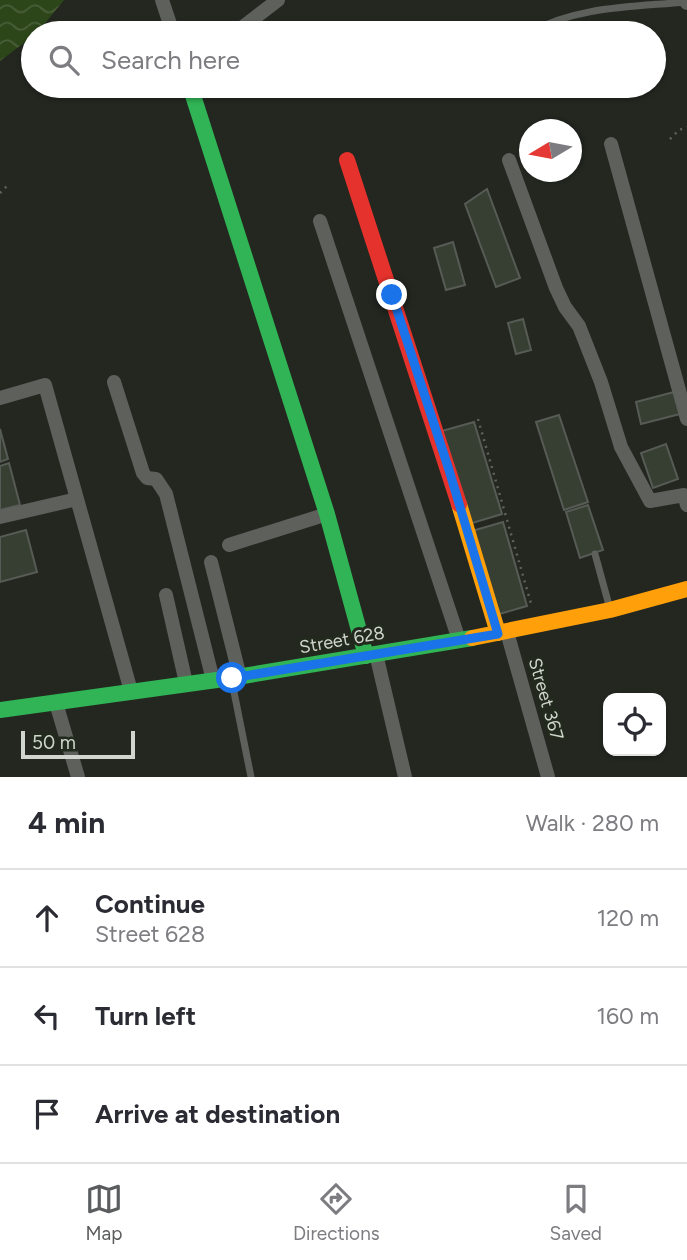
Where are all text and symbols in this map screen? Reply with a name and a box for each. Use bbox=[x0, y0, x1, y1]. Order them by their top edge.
search box bbox=[21, 21, 666, 98]
icon: search bbox=[45, 41, 83, 79]
text: Search here bbox=[101, 44, 240, 76]
north arrow bbox=[519, 119, 582, 182]
route end bbox=[376, 279, 407, 310]
street label: Street 628 bbox=[298, 622, 386, 658]
street label: Street 367 bbox=[524, 655, 568, 743]
route start bbox=[216, 662, 247, 693]
map controls bbox=[603, 693, 666, 756]
button: locate bbox=[603, 693, 666, 756]
scale bar bbox=[21, 728, 135, 760]
text: 50 m bbox=[32, 731, 76, 754]
text: 4 min bbox=[28, 804, 105, 841]
text: Walk · 280 m bbox=[526, 809, 659, 837]
text: Continue bbox=[95, 888, 205, 920]
icon: ahead bbox=[28, 899, 66, 937]
text: 120 m bbox=[597, 904, 659, 932]
text: Street 628 bbox=[95, 920, 205, 948]
icon: left bbox=[28, 997, 66, 1035]
text: Turn left bbox=[95, 1000, 196, 1032]
text: 160 m bbox=[596, 1002, 659, 1030]
icon: arrive bbox=[28, 1095, 66, 1133]
text: Arrive at destination bbox=[95, 1098, 340, 1130]
tab: Map bbox=[85, 1180, 123, 1245]
tab: Directions bbox=[293, 1180, 380, 1245]
tab: Saved bbox=[550, 1180, 602, 1245]

